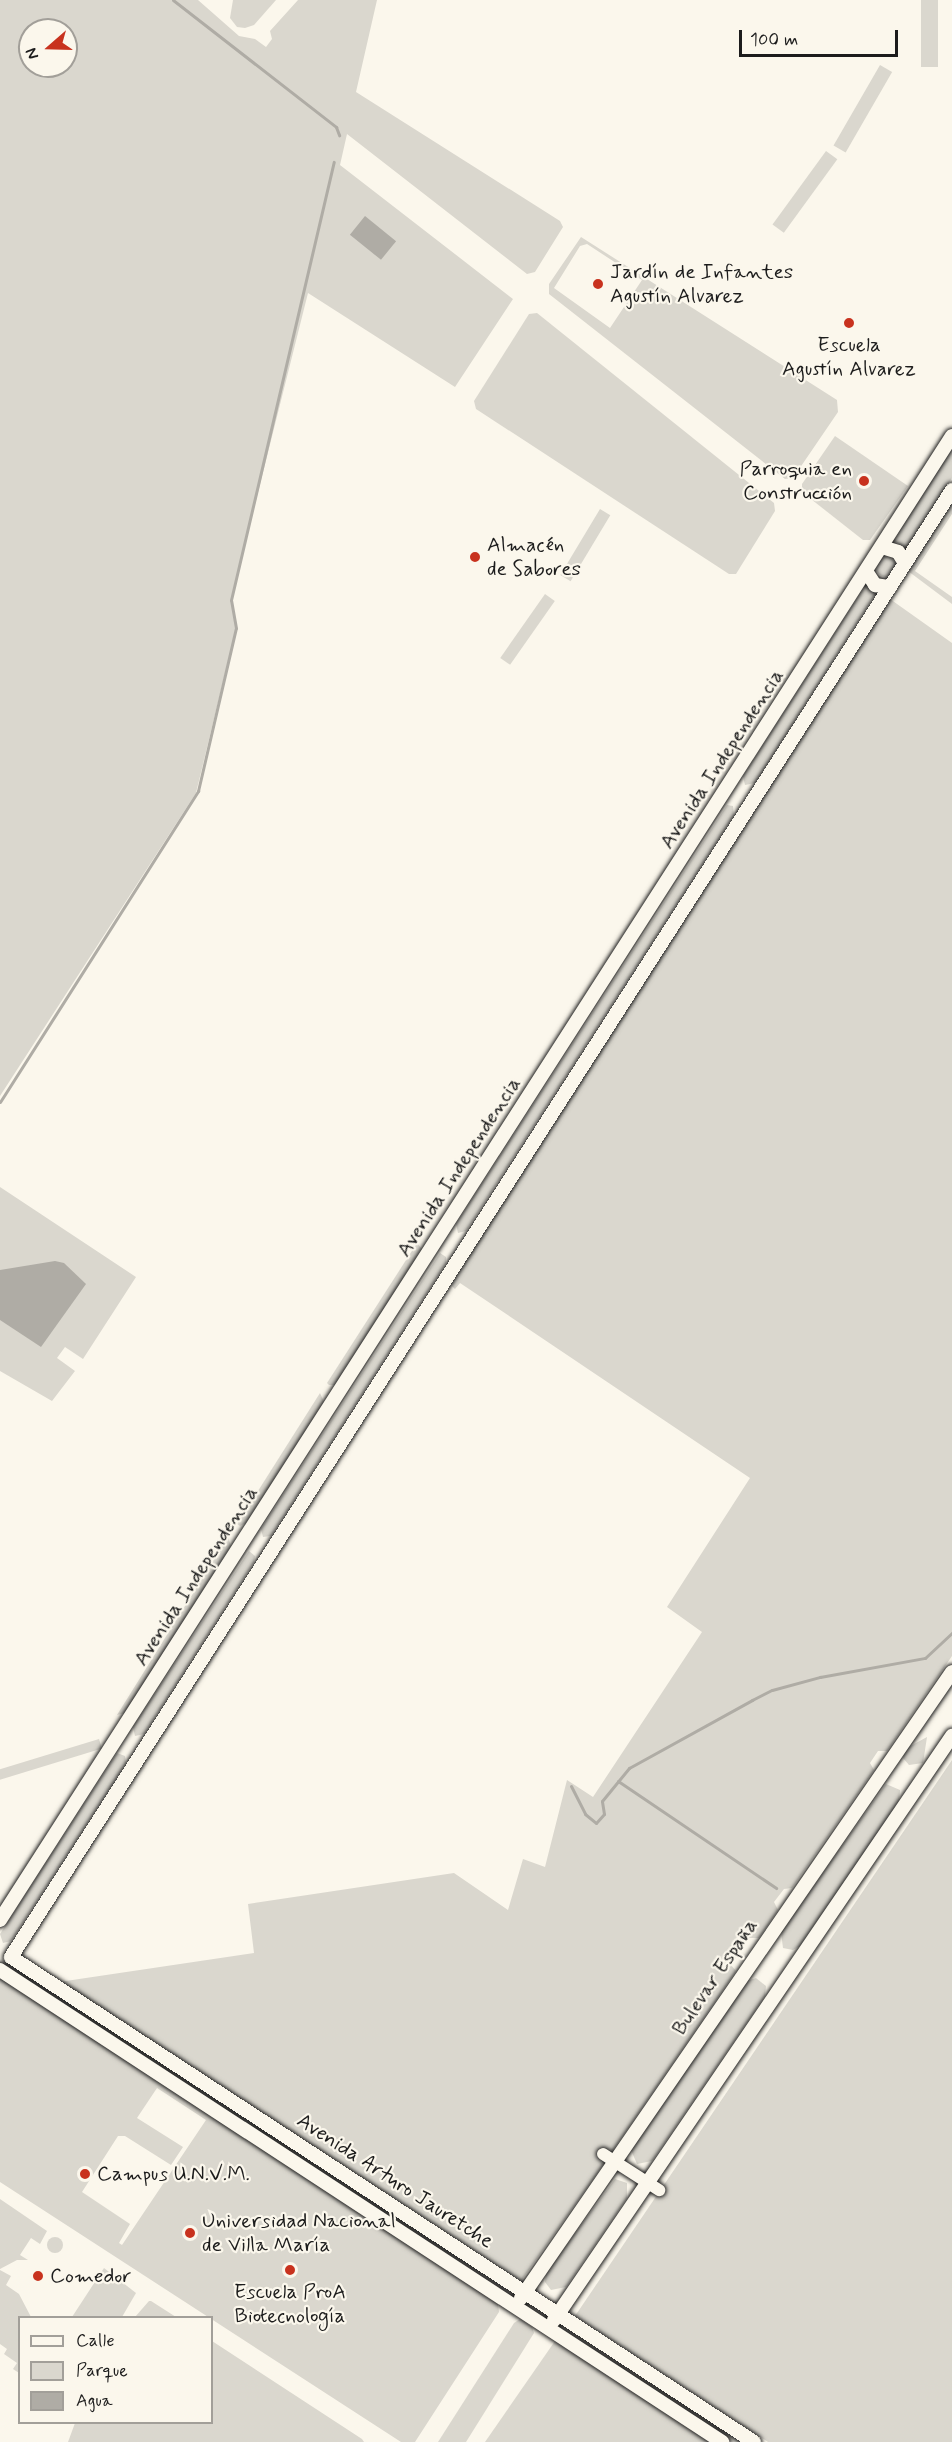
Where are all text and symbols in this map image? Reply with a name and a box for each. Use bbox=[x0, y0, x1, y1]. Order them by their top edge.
north arrow bbox=[18, 18, 78, 78]
scale bar bbox=[742, 18, 901, 56]
text: 100 m bbox=[750, 28, 798, 52]
text: N bbox=[21, 45, 44, 62]
place label: Jardín de Infantes Agustín Alvarez bbox=[610, 259, 788, 309]
marker: Jardín de Infantes Agustín Alvarez bbox=[591, 277, 605, 291]
marker: Escuela Agustín Alvarez bbox=[842, 316, 856, 330]
place label: Escuela Agustín Alvarez bbox=[782, 332, 916, 382]
place label: Parroquia en Construcción bbox=[740, 456, 852, 506]
marker: Parroquia en Construcción bbox=[857, 474, 871, 488]
place label: Almacén de Sabores bbox=[487, 532, 584, 582]
marker: Almacén de Sabores bbox=[468, 550, 482, 564]
street label: Avenida Independencia bbox=[654, 664, 790, 854]
street label: Avenida Independencia bbox=[391, 1072, 527, 1262]
street label: Avenida Independencia bbox=[128, 1481, 264, 1671]
street label: Bulevar España bbox=[667, 1914, 763, 2040]
street label: Avenida Arturo Jauretche bbox=[292, 2108, 498, 2254]
place label: Campus U.N.V.M. bbox=[97, 2161, 251, 2187]
marker: Campus U.N.V.M. bbox=[78, 2167, 92, 2181]
place label: Universidad Nacional de Villa María bbox=[202, 2208, 393, 2258]
marker: Universidad Nacional de Villa María bbox=[183, 2226, 197, 2240]
place label: Comedor bbox=[50, 2263, 131, 2289]
marker: Escuela ProA Biotecnología bbox=[283, 2263, 297, 2277]
marker: Comedor bbox=[31, 2269, 45, 2283]
place label: Escuela ProA Biotecnología bbox=[234, 2279, 346, 2329]
legend bbox=[18, 2316, 213, 2424]
text: Calle bbox=[76, 2329, 115, 2353]
text: Parque bbox=[76, 2359, 128, 2383]
text: Agua bbox=[76, 2389, 113, 2413]

